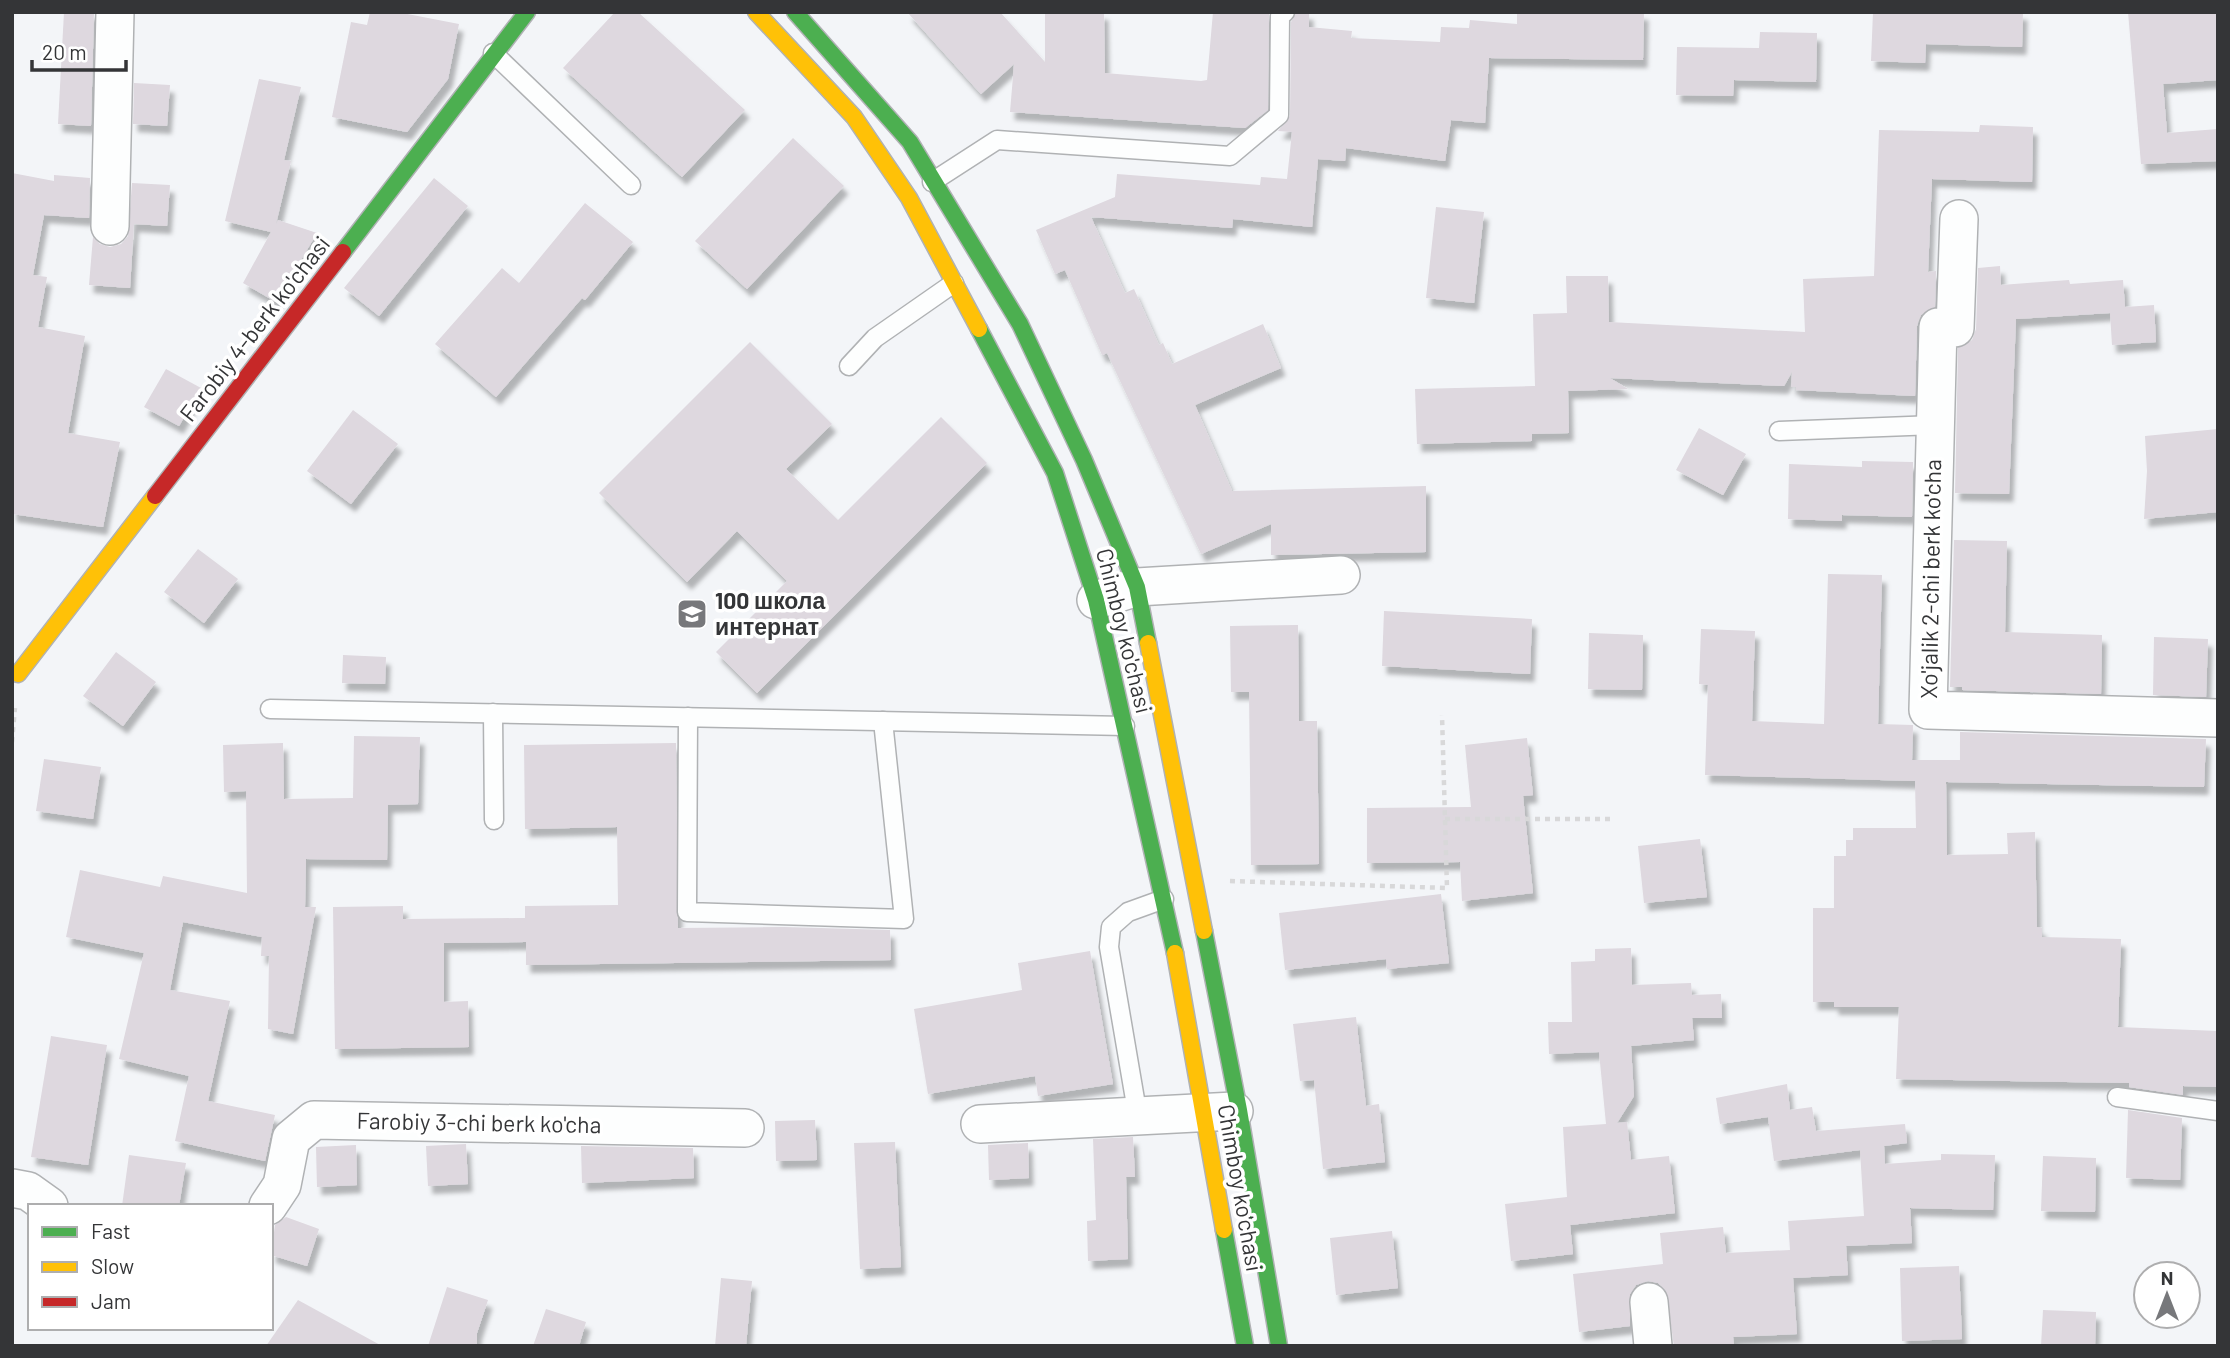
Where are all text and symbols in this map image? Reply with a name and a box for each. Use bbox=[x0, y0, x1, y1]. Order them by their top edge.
scale bar bbox=[32, 28, 126, 72]
text: 20 m bbox=[42, 39, 87, 64]
street label: Farobiy 4-berk ko'chasi bbox=[173, 230, 335, 427]
street label: Xo'jalik 2-chi berk ko'cha bbox=[1914, 459, 1946, 699]
street label: Chimboy ko'chasi bbox=[1091, 545, 1159, 716]
place label: 100 школа интернат bbox=[715, 586, 825, 640]
school or university icon: 100 школа интернат bbox=[675, 597, 709, 631]
street label: Chimboy ko'chasi bbox=[1213, 1102, 1269, 1274]
street label: Farobiy 3-chi berk ko'cha bbox=[356, 1106, 602, 1138]
legend bbox=[28, 1204, 273, 1330]
text: Fast bbox=[91, 1218, 131, 1243]
text: Slow bbox=[91, 1253, 134, 1278]
north arrow bbox=[2132, 1260, 2202, 1330]
text: N bbox=[2161, 1266, 2173, 1289]
text: Jam bbox=[91, 1288, 131, 1313]

